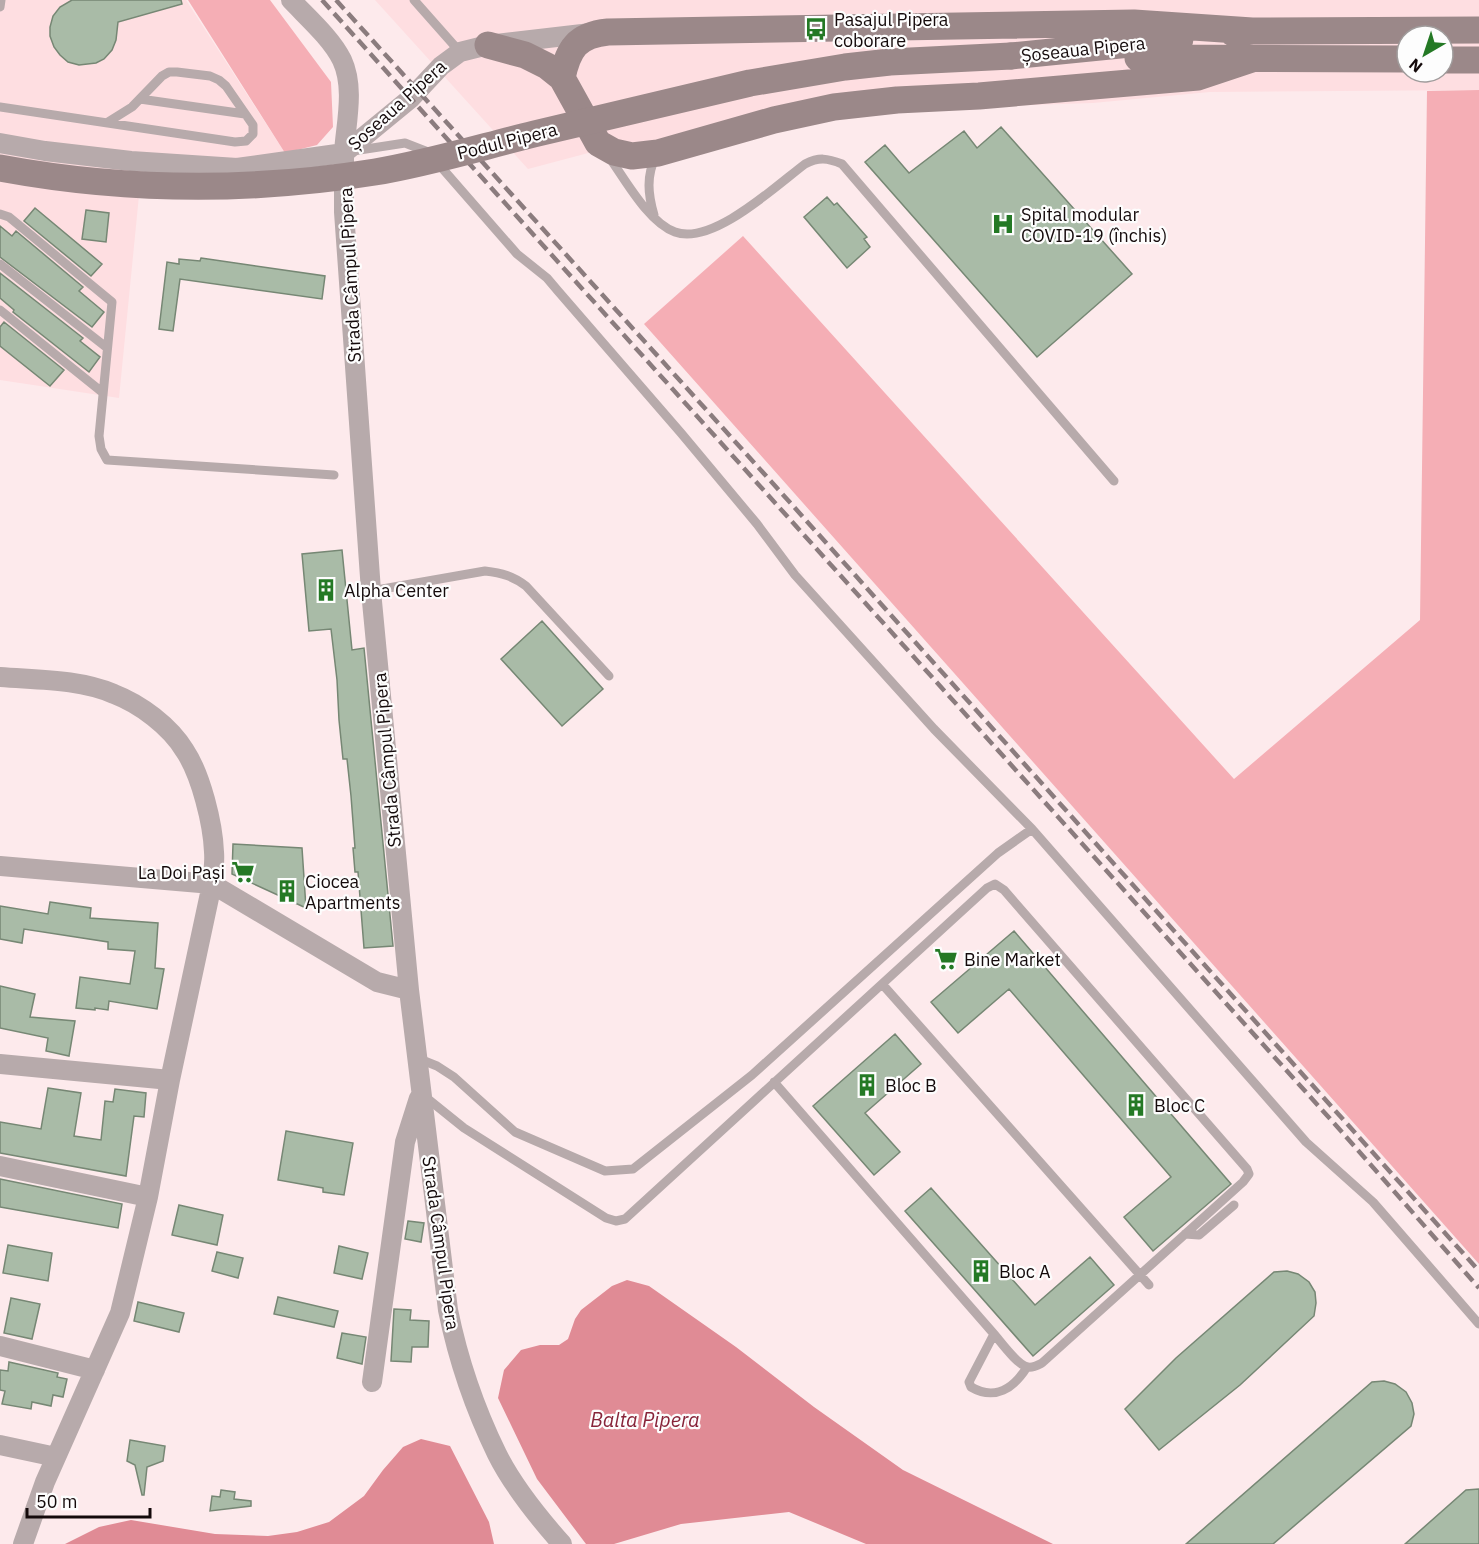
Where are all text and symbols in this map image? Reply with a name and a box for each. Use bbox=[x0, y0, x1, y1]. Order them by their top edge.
place label: Pasajul Pipera coborare bbox=[834, 8, 949, 52]
bus stop icon: Pasajul Pipera coborare bbox=[803, 16, 829, 42]
north arrow bbox=[1395, 24, 1455, 84]
street label: Șoseaua Pipera bbox=[1020, 31, 1147, 67]
street label: Șoseaua Pipera bbox=[343, 54, 451, 155]
text: N bbox=[1405, 54, 1426, 77]
street label: Podul Pipera bbox=[455, 117, 560, 165]
street label: Strada Câmpul Pipera bbox=[334, 186, 366, 363]
place label: Spital modular COVID-19 (închis) bbox=[1021, 203, 1167, 247]
hospital icon: Spital modular COVID-19 (închis) bbox=[990, 211, 1016, 237]
building icon: Alpha Center bbox=[313, 577, 339, 603]
place label: Alpha Center bbox=[344, 579, 449, 602]
street label: Strada Câmpul Pipera bbox=[368, 671, 406, 848]
supermarket icon: La Doi Pași bbox=[230, 859, 256, 885]
place label: La Doi Pași bbox=[138, 861, 225, 884]
place label: Ciocea Apartments bbox=[305, 870, 401, 914]
building icon: Ciocea Apartments bbox=[274, 878, 300, 904]
supermarket icon: Bine Market bbox=[933, 946, 959, 972]
place label: Bine Market bbox=[964, 948, 1061, 971]
building icon: Bloc B bbox=[854, 1072, 880, 1098]
place label: Bloc B bbox=[885, 1074, 937, 1097]
building icon: Bloc C bbox=[1123, 1092, 1149, 1118]
place label: Bloc C bbox=[1154, 1094, 1205, 1117]
street label: Strada Câmpul Pipera bbox=[417, 1155, 465, 1332]
building icon: Bloc A bbox=[968, 1258, 994, 1284]
place label: Bloc A bbox=[999, 1260, 1051, 1283]
water label: Balta Pipera bbox=[590, 1406, 700, 1433]
scale bar bbox=[27, 1481, 150, 1519]
text: 50 m bbox=[36, 1490, 78, 1513]

